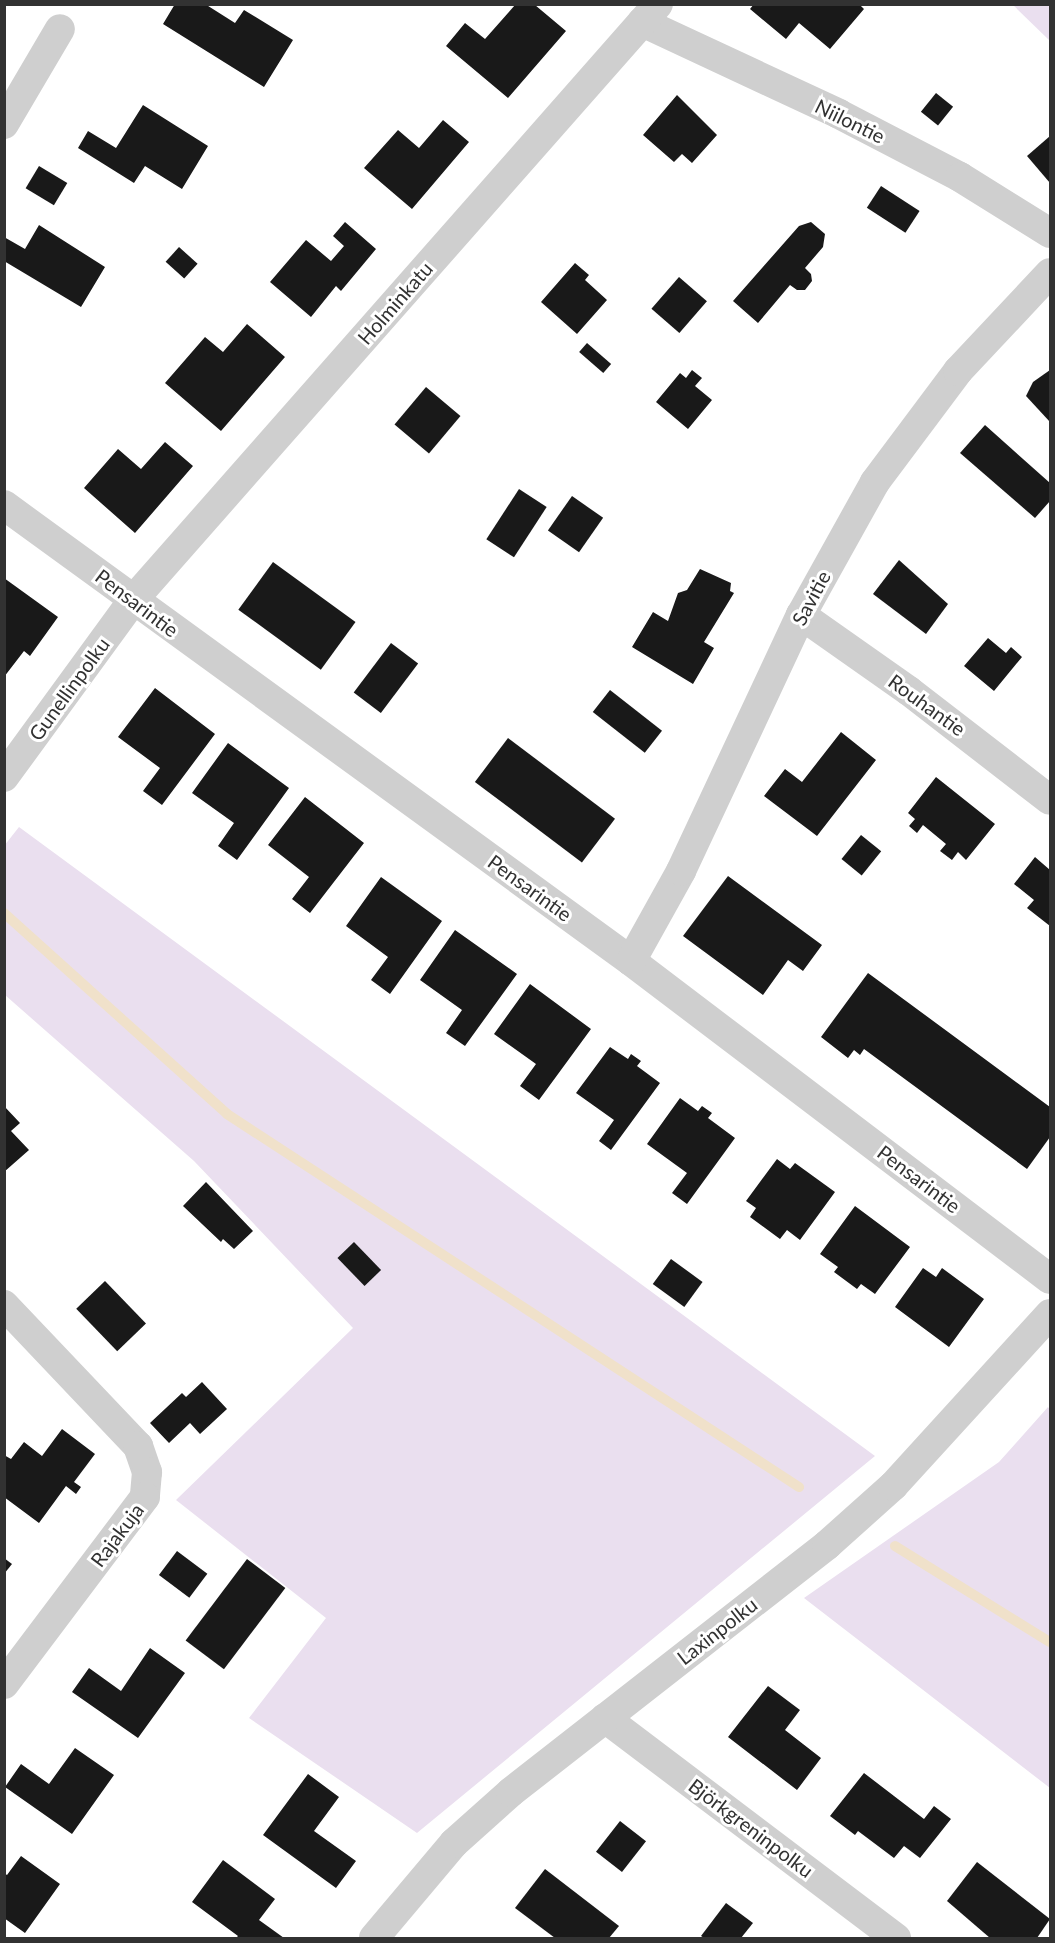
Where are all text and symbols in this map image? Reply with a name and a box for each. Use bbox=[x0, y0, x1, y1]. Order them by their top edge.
street label: Niilontie bbox=[811, 94, 889, 148]
street label: Holminkatu bbox=[353, 257, 437, 349]
street label: Pensarintie bbox=[91, 564, 183, 642]
street label: Savitie bbox=[787, 567, 835, 629]
street label: Gunellinpolku bbox=[24, 633, 114, 745]
street label: Rouhantie bbox=[884, 669, 970, 741]
street label: Pensarintie bbox=[483, 850, 577, 926]
street label: Pensarintie bbox=[873, 1140, 965, 1218]
street label: Rajakuja bbox=[85, 1499, 149, 1571]
street label: Laxinpolku bbox=[672, 1592, 762, 1670]
street label: Björkgreninpolku bbox=[684, 1773, 818, 1883]

